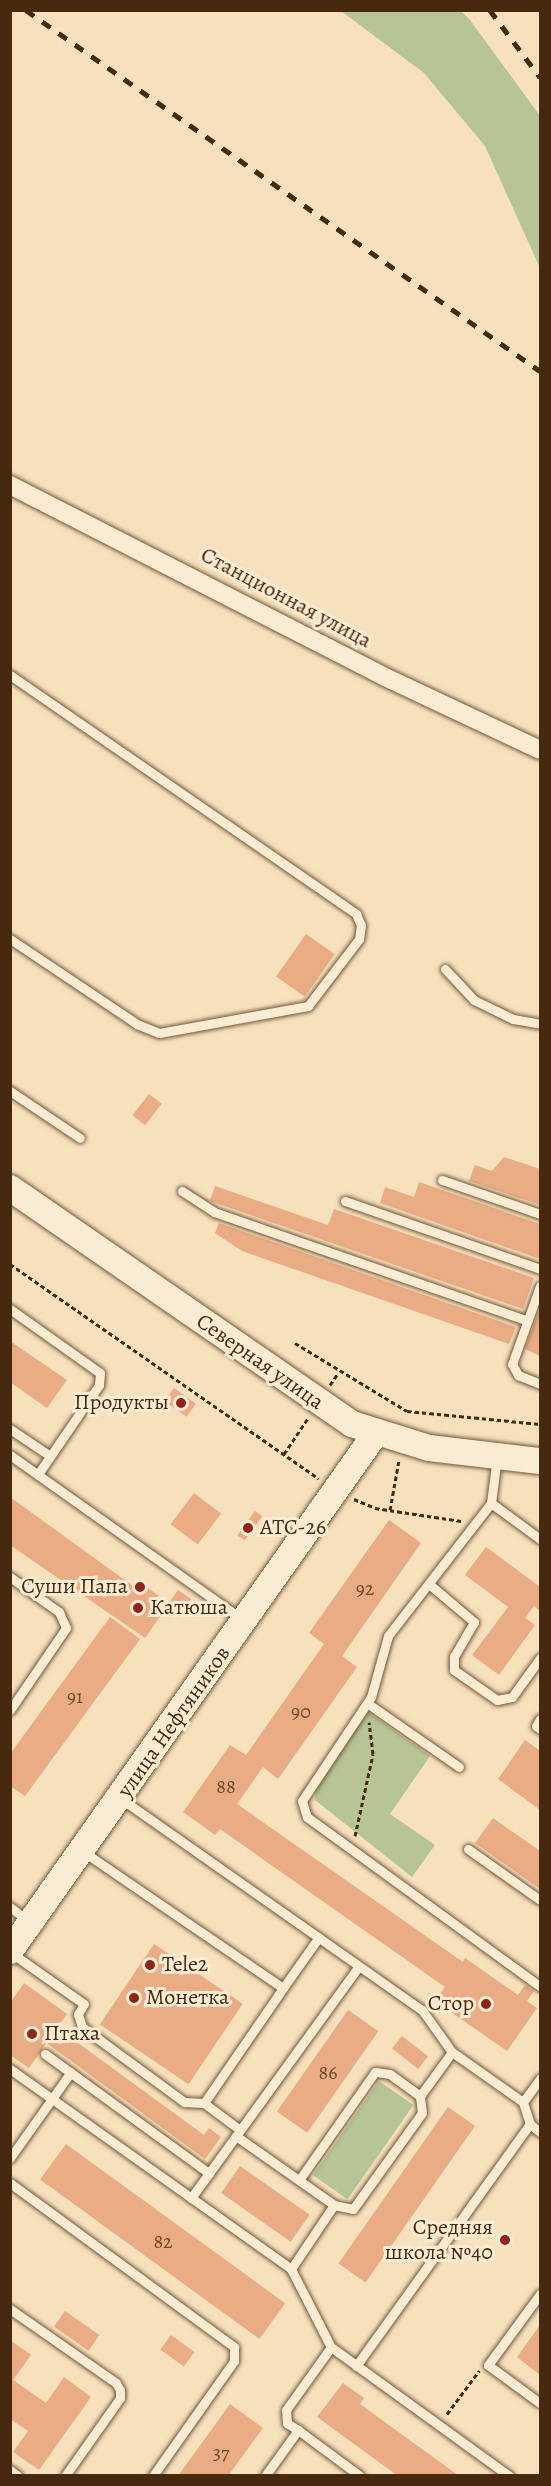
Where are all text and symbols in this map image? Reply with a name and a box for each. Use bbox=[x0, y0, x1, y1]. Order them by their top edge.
street label: Станционная улица bbox=[196, 542, 376, 654]
street label: Северная улица bbox=[191, 1308, 329, 1416]
place label: Продукты bbox=[74, 1390, 169, 1416]
marker: Продукты bbox=[174, 1396, 188, 1410]
place label: АТС-26 bbox=[260, 1515, 326, 1541]
marker: АТС-26 bbox=[241, 1521, 255, 1535]
place label: Суши Папа bbox=[21, 1574, 128, 1600]
house number: 92 bbox=[356, 1576, 374, 1600]
marker: Суши Папа bbox=[133, 1580, 147, 1594]
place label: Катюша bbox=[150, 1595, 228, 1621]
marker: Катюша bbox=[131, 1601, 145, 1615]
street label: улица Нефтяников bbox=[112, 1641, 236, 1803]
house number: 91 bbox=[67, 1684, 83, 1708]
house number: 90 bbox=[291, 1699, 311, 1723]
house number: 88 bbox=[216, 1774, 236, 1798]
place label: Tele2 bbox=[162, 1952, 208, 1978]
marker: Tele2 bbox=[143, 1958, 157, 1972]
place label: Монетка bbox=[146, 1985, 229, 2011]
marker: Монетка bbox=[127, 1991, 141, 2005]
place label: Стор bbox=[428, 1991, 474, 2017]
marker: Стор bbox=[479, 1997, 493, 2011]
place label: Птаха bbox=[44, 2021, 100, 2047]
marker: Птаха bbox=[25, 2027, 39, 2041]
house number: 86 bbox=[319, 2060, 337, 2084]
place label: Средняя школа №40 bbox=[385, 2214, 493, 2266]
house number: 82 bbox=[153, 2229, 173, 2253]
marker: Средняя школа №40 bbox=[498, 2233, 512, 2247]
house number: 37 bbox=[213, 2440, 229, 2464]

